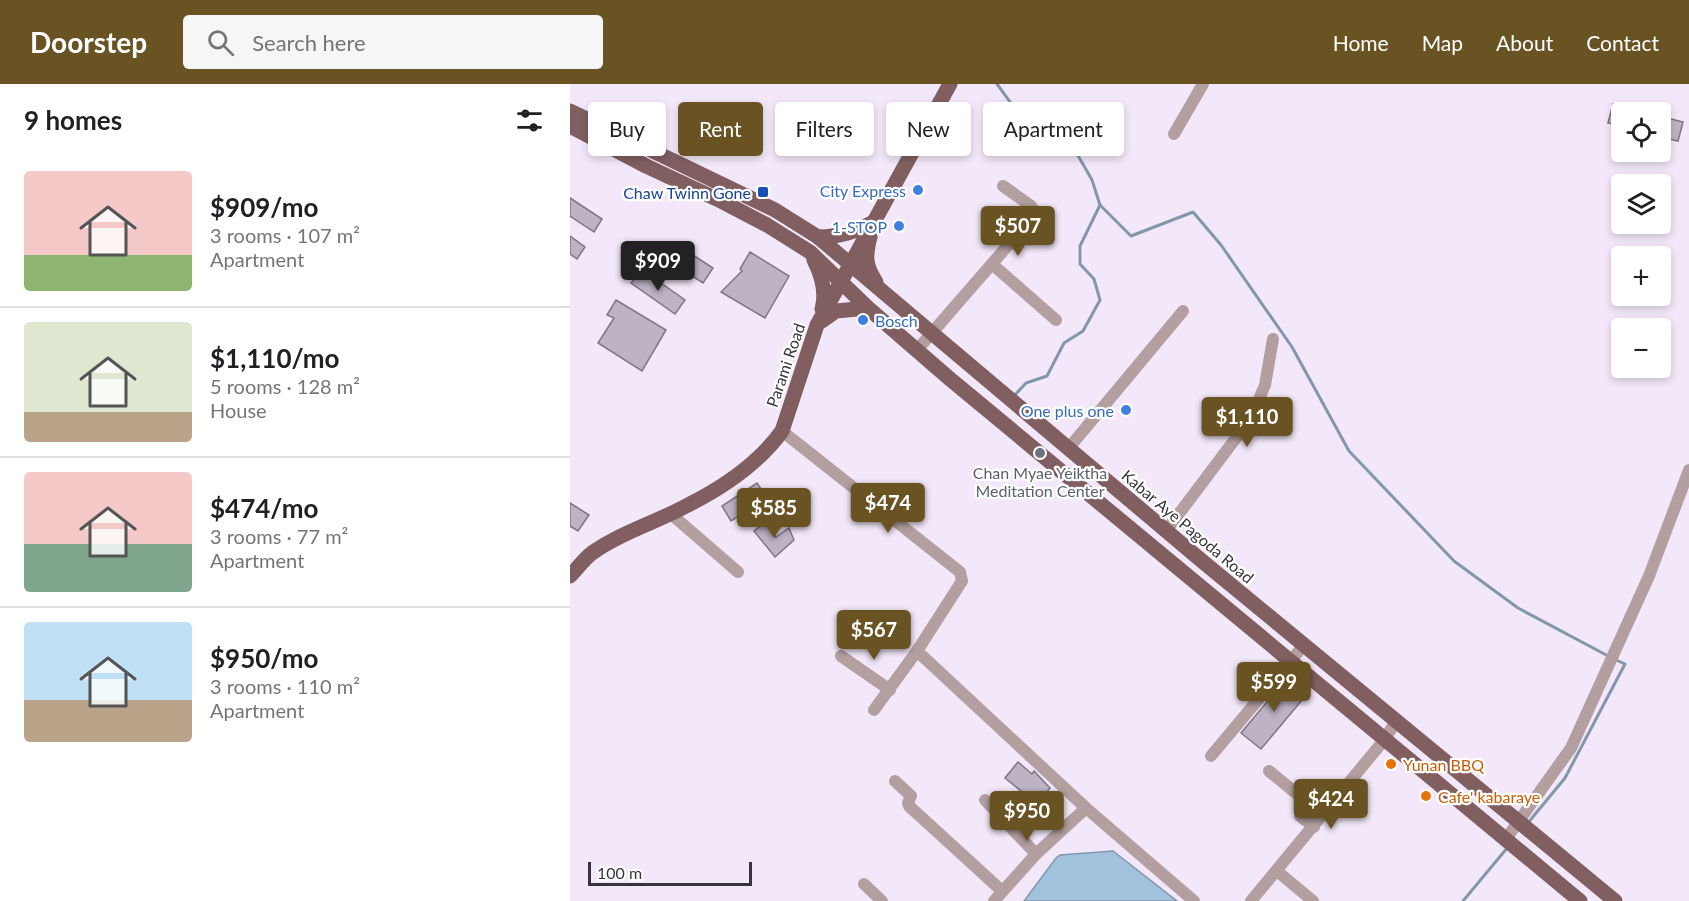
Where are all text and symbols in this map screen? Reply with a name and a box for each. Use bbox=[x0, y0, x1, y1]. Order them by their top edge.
search box bbox=[183, 15, 603, 69]
text: Doorstep bbox=[30, 25, 147, 59]
icon: search bbox=[204, 26, 237, 59]
text: Search here bbox=[252, 29, 366, 56]
text: Home bbox=[1333, 30, 1389, 55]
text: Map bbox=[1422, 30, 1463, 55]
text: About bbox=[1496, 30, 1553, 55]
text: Contact bbox=[1586, 30, 1659, 55]
chip: Buy bbox=[588, 102, 666, 156]
chip: Rent bbox=[678, 102, 763, 156]
chip: Filters bbox=[775, 102, 874, 156]
chip: New bbox=[886, 102, 971, 156]
chip: Apartment bbox=[983, 102, 1124, 156]
map controls bbox=[1611, 102, 1671, 378]
button: locate bbox=[1611, 102, 1671, 162]
text: 9 homes bbox=[24, 104, 122, 136]
icon: filters bbox=[513, 104, 546, 137]
button: layers bbox=[1611, 174, 1671, 234]
place label: City Express bbox=[820, 181, 906, 200]
place label: Chaw Twinn Gone bbox=[623, 183, 751, 202]
marker: City Express bbox=[911, 183, 925, 197]
marker: Chaw Twinn Gone bbox=[756, 185, 770, 199]
text: $909/mo bbox=[210, 191, 318, 223]
icon: home bbox=[72, 195, 144, 267]
pin: $507 bbox=[982, 206, 1054, 257]
text: $507 bbox=[995, 213, 1041, 237]
place label: 1-STOP bbox=[832, 217, 887, 236]
marker: 1-STOP bbox=[892, 219, 906, 233]
text: 3 rooms · 107 m² bbox=[210, 223, 360, 247]
pin: $909 bbox=[622, 241, 694, 292]
button: + bbox=[1611, 246, 1671, 306]
text: Apartment bbox=[210, 247, 304, 271]
text: $909 bbox=[635, 248, 681, 272]
place label: Bosch bbox=[875, 311, 918, 330]
marker: Bosch bbox=[856, 313, 870, 327]
button: − bbox=[1611, 318, 1671, 378]
street label: Parami Road bbox=[762, 321, 808, 409]
text: $1,110/mo bbox=[210, 342, 340, 374]
icon: home bbox=[72, 346, 144, 418]
text: 5 rooms · 128 m² bbox=[210, 374, 360, 398]
pin: $1,110 bbox=[1198, 397, 1296, 448]
text: House bbox=[210, 398, 267, 422]
place label: One plus one bbox=[1021, 401, 1114, 420]
marker: One plus one bbox=[1119, 403, 1133, 417]
text: $1,110 bbox=[1216, 404, 1278, 428]
marker: Chan Myae Yeiktha Meditation Center bbox=[1033, 446, 1047, 460]
place label: Chan Myae Yeiktha Meditation Center bbox=[973, 463, 1107, 500]
street label: Kabar Aye Pagoda Road bbox=[1118, 465, 1258, 587]
pin: $474 bbox=[852, 483, 924, 534]
pin: $585 bbox=[738, 488, 810, 539]
text: $474 bbox=[865, 490, 911, 514]
text: $474/mo bbox=[210, 492, 318, 524]
text: $585 bbox=[751, 495, 797, 519]
icon: home bbox=[72, 496, 144, 568]
text: 3 rooms · 77 m² bbox=[210, 524, 348, 548]
text: Apartment bbox=[210, 548, 304, 572]
pin: $567 bbox=[838, 610, 910, 661]
text: $567 bbox=[851, 617, 897, 641]
text: $950/mo bbox=[210, 642, 318, 674]
icon: home bbox=[72, 646, 144, 718]
pin: $599 bbox=[1238, 662, 1310, 713]
text: $599 bbox=[1251, 669, 1297, 693]
text: 3 rooms · 110 m² bbox=[210, 674, 360, 698]
text: Apartment bbox=[210, 698, 304, 722]
place label: Yunan BBQ bbox=[1403, 755, 1484, 774]
marker: Yunan BBQ bbox=[1384, 757, 1398, 771]
pin: $424 bbox=[1295, 779, 1367, 830]
text: $424 bbox=[1308, 786, 1354, 810]
place label: Cafe' kabaraye bbox=[1438, 787, 1540, 806]
marker: Cafe' kabaraye bbox=[1419, 789, 1433, 803]
pin: $950 bbox=[991, 791, 1063, 842]
text: $950 bbox=[1004, 798, 1050, 822]
scale bar bbox=[588, 859, 752, 886]
text: 100 m bbox=[597, 863, 642, 882]

